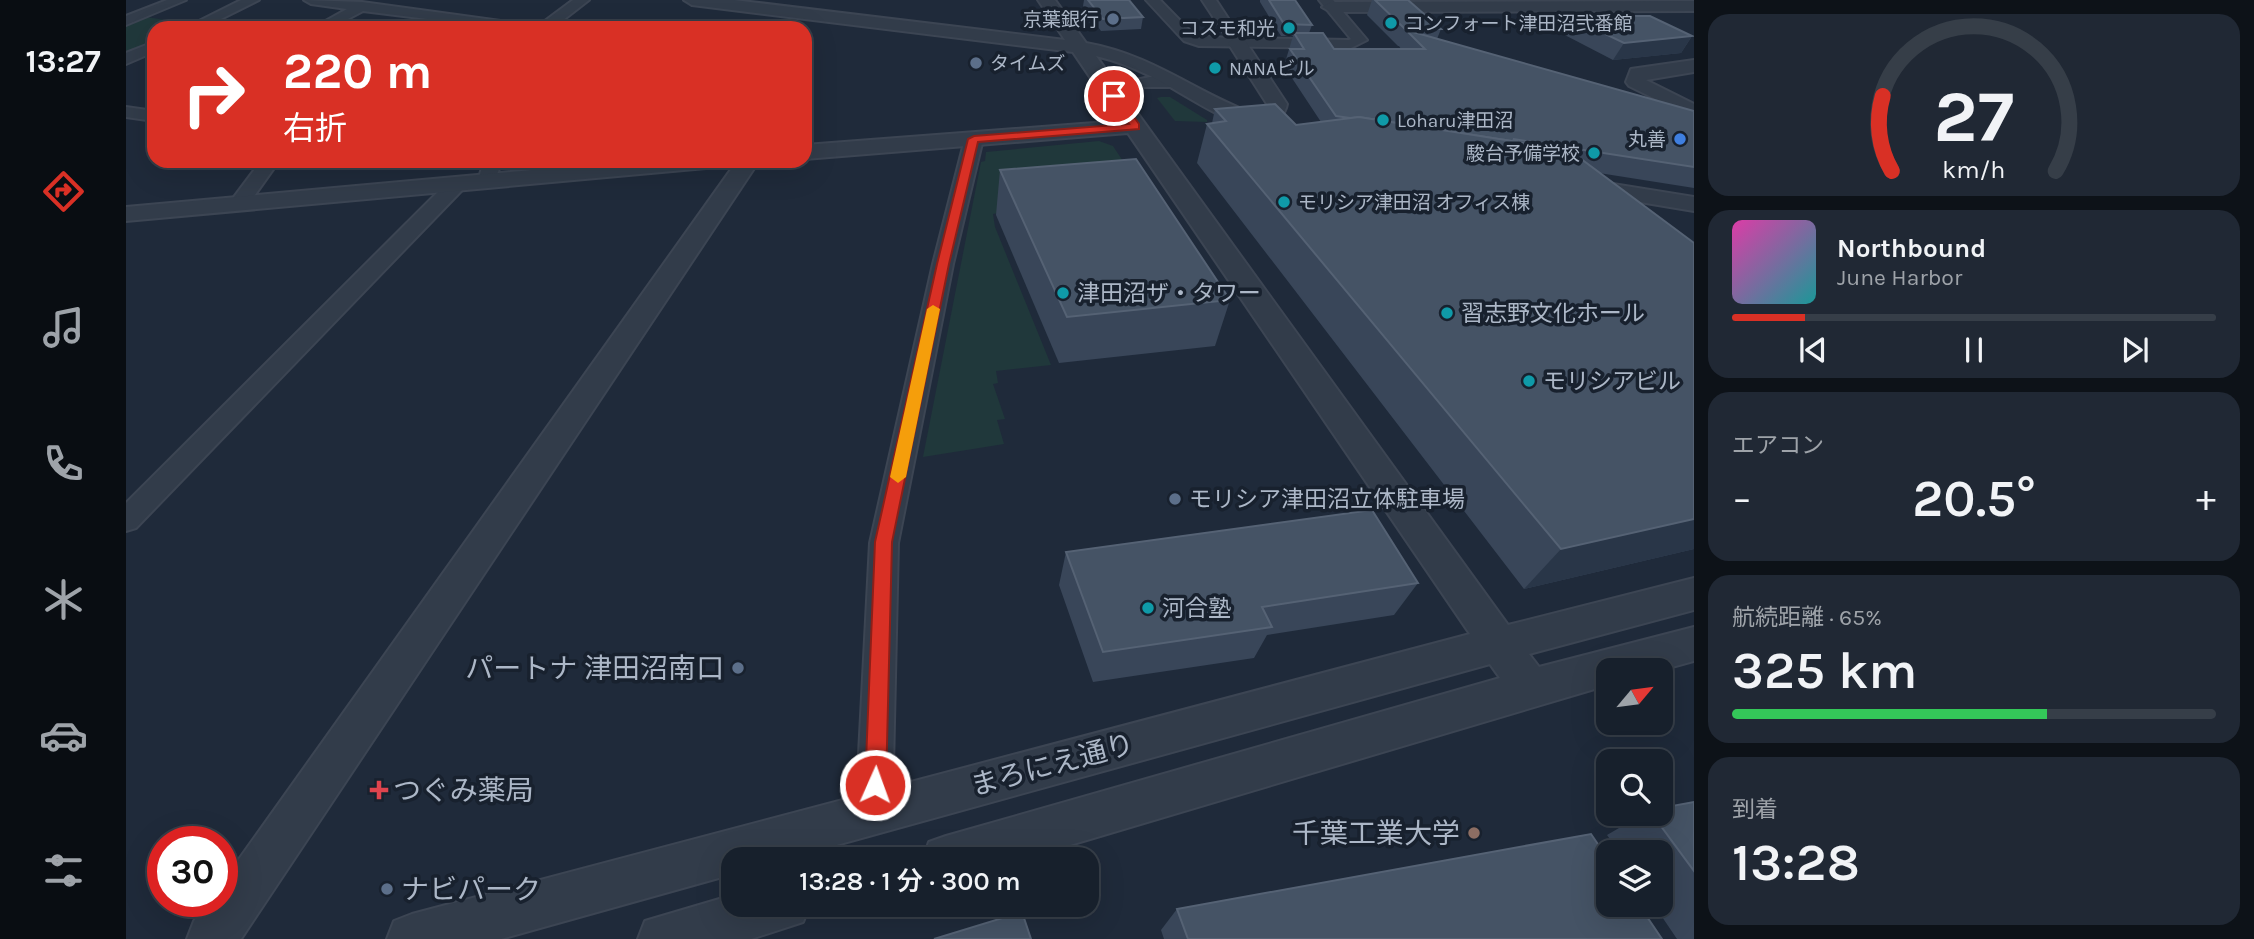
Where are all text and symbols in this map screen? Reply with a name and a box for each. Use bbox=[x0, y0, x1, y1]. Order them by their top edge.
place label: 京葉銀行 bbox=[1023, 9, 1099, 31]
marker: 京葉銀行 bbox=[1105, 11, 1121, 27]
place label: コンフォート津田沼弐番館 bbox=[1405, 13, 1632, 35]
marker: コンフォート津田沼弐番館 bbox=[1383, 15, 1399, 31]
place label: コスモ和光 bbox=[1180, 18, 1275, 40]
marker: コスモ和光 bbox=[1281, 20, 1297, 36]
text: 13:27 bbox=[25, 43, 101, 80]
text: 220 m bbox=[283, 43, 432, 100]
icon: right bbox=[168, 49, 259, 140]
place label: タイムズ bbox=[990, 53, 1066, 75]
marker: タイムズ bbox=[968, 55, 984, 71]
place label: NANAビル bbox=[1229, 58, 1315, 80]
marker: NANAビル bbox=[1207, 60, 1223, 76]
pin bbox=[1084, 66, 1144, 126]
text: 27 bbox=[1934, 74, 2014, 159]
icon: arrive bbox=[1095, 77, 1133, 115]
text: 右折 bbox=[283, 110, 347, 147]
place label: Loharu津田沼 bbox=[1397, 110, 1514, 132]
marker: Loharu津田沼 bbox=[1375, 112, 1391, 128]
place label: 丸善 bbox=[1628, 129, 1666, 151]
marker: 丸善 bbox=[1672, 131, 1688, 147]
place label: 駿台予備学校 bbox=[1466, 143, 1580, 165]
marker: 駿台予備学校 bbox=[1586, 145, 1602, 161]
text: km/h bbox=[1942, 155, 2006, 184]
icon: directions bbox=[39, 167, 88, 216]
place label: モリシア津田沼 オフィス棟 bbox=[1298, 192, 1530, 214]
marker: モリシア津田沼 オフィス棟 bbox=[1276, 194, 1292, 210]
text: Northbound bbox=[1837, 233, 1986, 264]
text: June Harbor bbox=[1837, 264, 1962, 291]
place label: 津田沼ザ・タワー bbox=[1077, 280, 1261, 307]
marker: 津田沼ザ・タワー bbox=[1055, 285, 1071, 301]
place label: 習志野文化ホール bbox=[1461, 300, 1645, 327]
icon: music bbox=[39, 303, 88, 352]
marker: 習志野文化ホール bbox=[1439, 305, 1455, 321]
icon: previous bbox=[1794, 331, 1832, 369]
icon: pause bbox=[1955, 331, 1993, 369]
icon: next bbox=[2116, 331, 2154, 369]
place label: モリシアビル bbox=[1543, 368, 1681, 395]
marker: モリシアビル bbox=[1521, 373, 1537, 389]
text: エアコン bbox=[1732, 432, 1824, 459]
icon: phone bbox=[39, 439, 88, 488]
text: 20.5° bbox=[1912, 468, 2036, 529]
text: − bbox=[1732, 476, 1752, 521]
text: + bbox=[2196, 476, 2216, 521]
place label: モリシア津田沼立体駐車場 bbox=[1189, 486, 1465, 513]
marker: モリシア津田沼立体駐車場 bbox=[1167, 491, 1183, 507]
icon: climate bbox=[39, 575, 88, 624]
place label: 河合塾 bbox=[1162, 595, 1231, 622]
marker: 河合塾 bbox=[1140, 600, 1156, 616]
text: 航続距離 · 65% bbox=[1732, 604, 1882, 631]
text: 325 km bbox=[1732, 640, 1917, 701]
place label: パートナ 津田沼南口 bbox=[465, 652, 724, 685]
north arrow bbox=[1596, 658, 1673, 735]
map controls bbox=[1596, 658, 1673, 917]
marker: パートナ 津田沼南口 bbox=[730, 660, 746, 676]
icon: car bbox=[39, 711, 88, 760]
street label: まろにえ通り bbox=[967, 727, 1138, 802]
position arrow bbox=[838, 748, 912, 822]
button: search bbox=[1596, 749, 1673, 826]
place label: つぐみ薬局 bbox=[393, 774, 534, 807]
marker: つぐみ薬局 bbox=[371, 782, 387, 798]
text: 到着 bbox=[1732, 796, 1778, 823]
place label: 千葉工業大学 bbox=[1292, 817, 1460, 850]
marker: 千葉工業大学 bbox=[1466, 825, 1482, 841]
speed limit sign: 30 bbox=[147, 826, 238, 917]
text: 13:28 bbox=[1732, 832, 1860, 893]
button: layers bbox=[1596, 840, 1673, 917]
icon: filters bbox=[39, 846, 88, 895]
text: 13:28 · 1 分 · 300 m bbox=[799, 866, 1021, 897]
place label: ナビパーク bbox=[401, 873, 541, 906]
marker: ナビパーク bbox=[379, 881, 395, 897]

